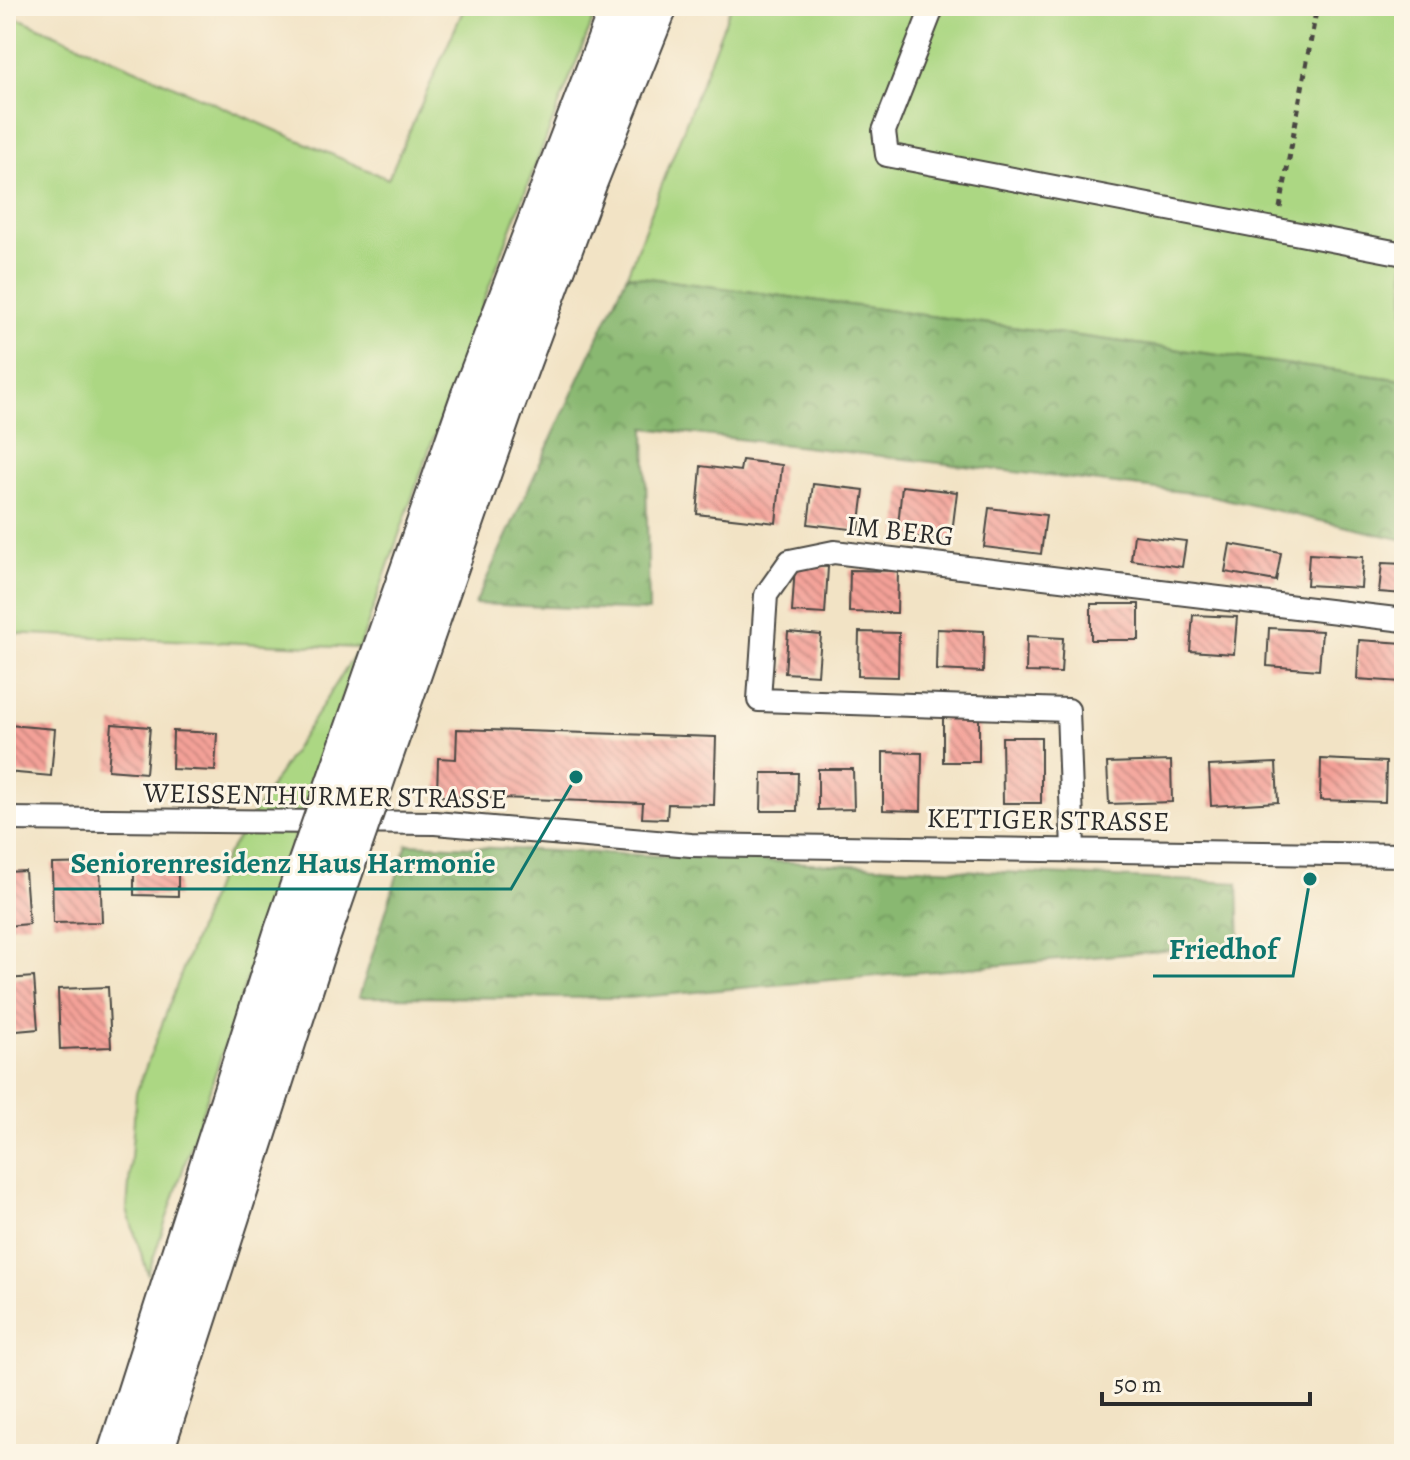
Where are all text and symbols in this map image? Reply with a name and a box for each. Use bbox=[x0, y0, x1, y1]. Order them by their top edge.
street label: IM BERG bbox=[844, 506, 956, 556]
street label: WEISSENTHURMER STRASSE bbox=[142, 774, 507, 818]
street label: KETTIGER STRASSE bbox=[926, 799, 1170, 841]
callout: Seniorenresidenz Haus Harmonie bbox=[54, 835, 511, 889]
text: Seniorenresidenz Haus Harmonie bbox=[70, 843, 496, 883]
callout: Friedhof bbox=[1153, 922, 1293, 976]
text: Friedhof bbox=[1169, 929, 1281, 969]
scale bar bbox=[1102, 1356, 1310, 1406]
text: 50 m bbox=[1114, 1368, 1162, 1400]

